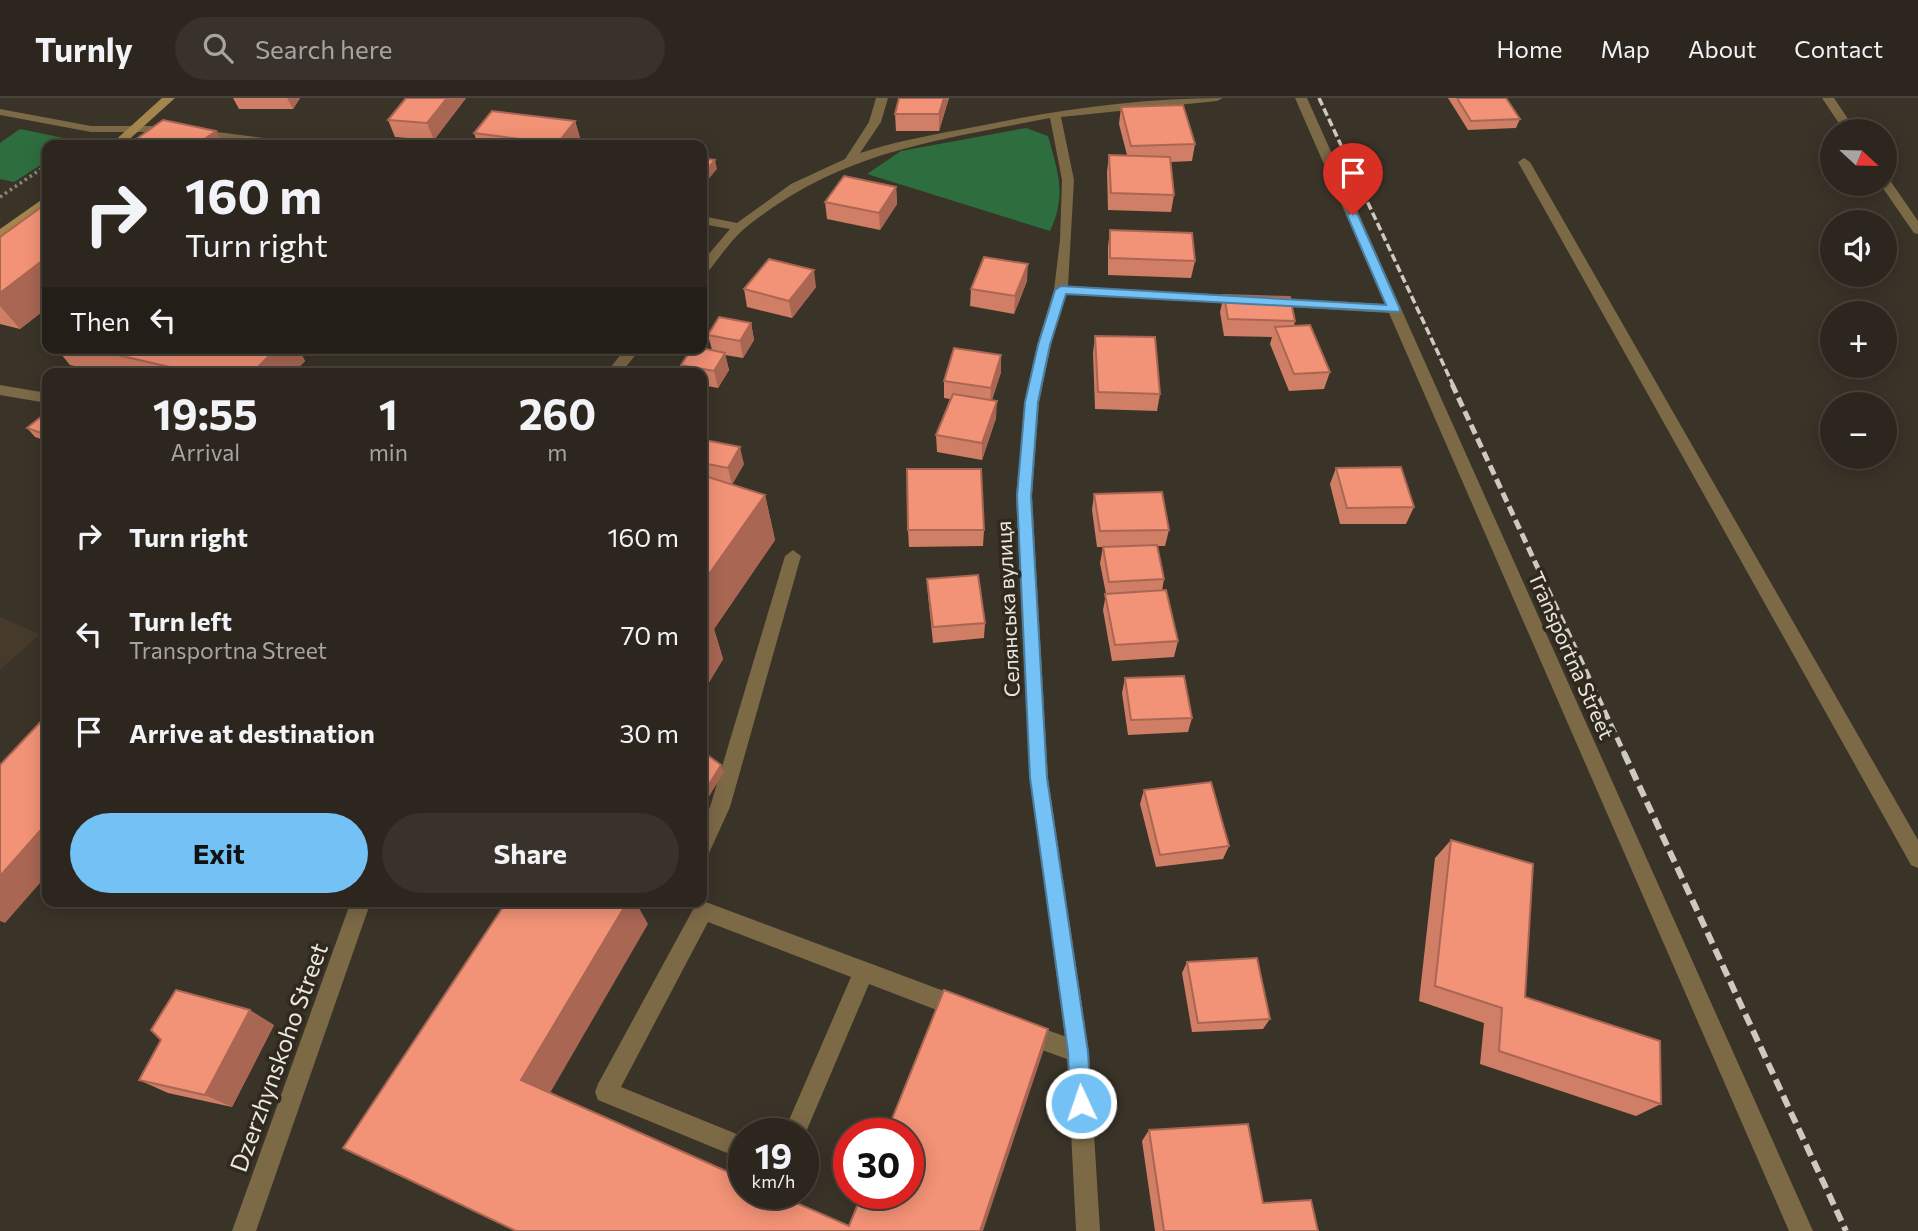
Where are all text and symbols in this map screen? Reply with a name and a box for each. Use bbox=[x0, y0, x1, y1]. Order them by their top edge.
search box bbox=[175, 17, 665, 80]
text: Turnly bbox=[35, 28, 133, 69]
icon: search bbox=[199, 29, 237, 67]
text: Search here bbox=[255, 33, 392, 64]
text: Home bbox=[1497, 34, 1563, 63]
text: Map bbox=[1601, 34, 1650, 63]
text: About bbox=[1688, 34, 1756, 63]
text: Contact bbox=[1794, 34, 1883, 63]
north arrow bbox=[1820, 119, 1897, 196]
map controls bbox=[1820, 119, 1897, 469]
pin bbox=[1323, 143, 1383, 215]
icon: arrive bbox=[1334, 154, 1372, 192]
text: 160 m bbox=[185, 164, 322, 224]
icon: right bbox=[70, 168, 161, 259]
button: sound bbox=[1820, 210, 1897, 287]
text: Turn right bbox=[185, 224, 328, 264]
icon: left bbox=[144, 301, 182, 339]
button: + bbox=[1820, 301, 1897, 378]
text: Then bbox=[70, 305, 130, 336]
text: 19:55 bbox=[153, 387, 258, 439]
text: 1 bbox=[379, 387, 398, 439]
text: 260 bbox=[519, 387, 596, 439]
button: − bbox=[1820, 392, 1897, 469]
text: Arrival bbox=[171, 438, 240, 466]
text: min bbox=[369, 438, 408, 466]
text: m bbox=[547, 438, 567, 466]
icon: right bbox=[70, 517, 108, 555]
street label: Селянська вулиця bbox=[990, 520, 1024, 698]
text: Turn right bbox=[129, 521, 248, 552]
text: 160 m bbox=[607, 521, 679, 552]
street label: Transportna Street bbox=[1524, 567, 1620, 743]
text: Turn left bbox=[129, 605, 232, 636]
icon: left bbox=[70, 615, 108, 653]
text: 70 m bbox=[621, 619, 679, 650]
text: Transportna Street bbox=[129, 636, 327, 664]
icon: arrive bbox=[70, 713, 108, 751]
text: Arrive at destination bbox=[129, 717, 375, 748]
text: 30 m bbox=[620, 717, 679, 748]
button: Exit bbox=[70, 813, 368, 893]
button: Share bbox=[382, 813, 679, 893]
street label: Dzerzhynskoho Street bbox=[223, 938, 333, 1176]
position arrow bbox=[1044, 1066, 1118, 1140]
speed limit sign: 30 bbox=[833, 1118, 924, 1209]
text: 19 bbox=[755, 1133, 792, 1176]
text: km/h bbox=[752, 1170, 795, 1192]

